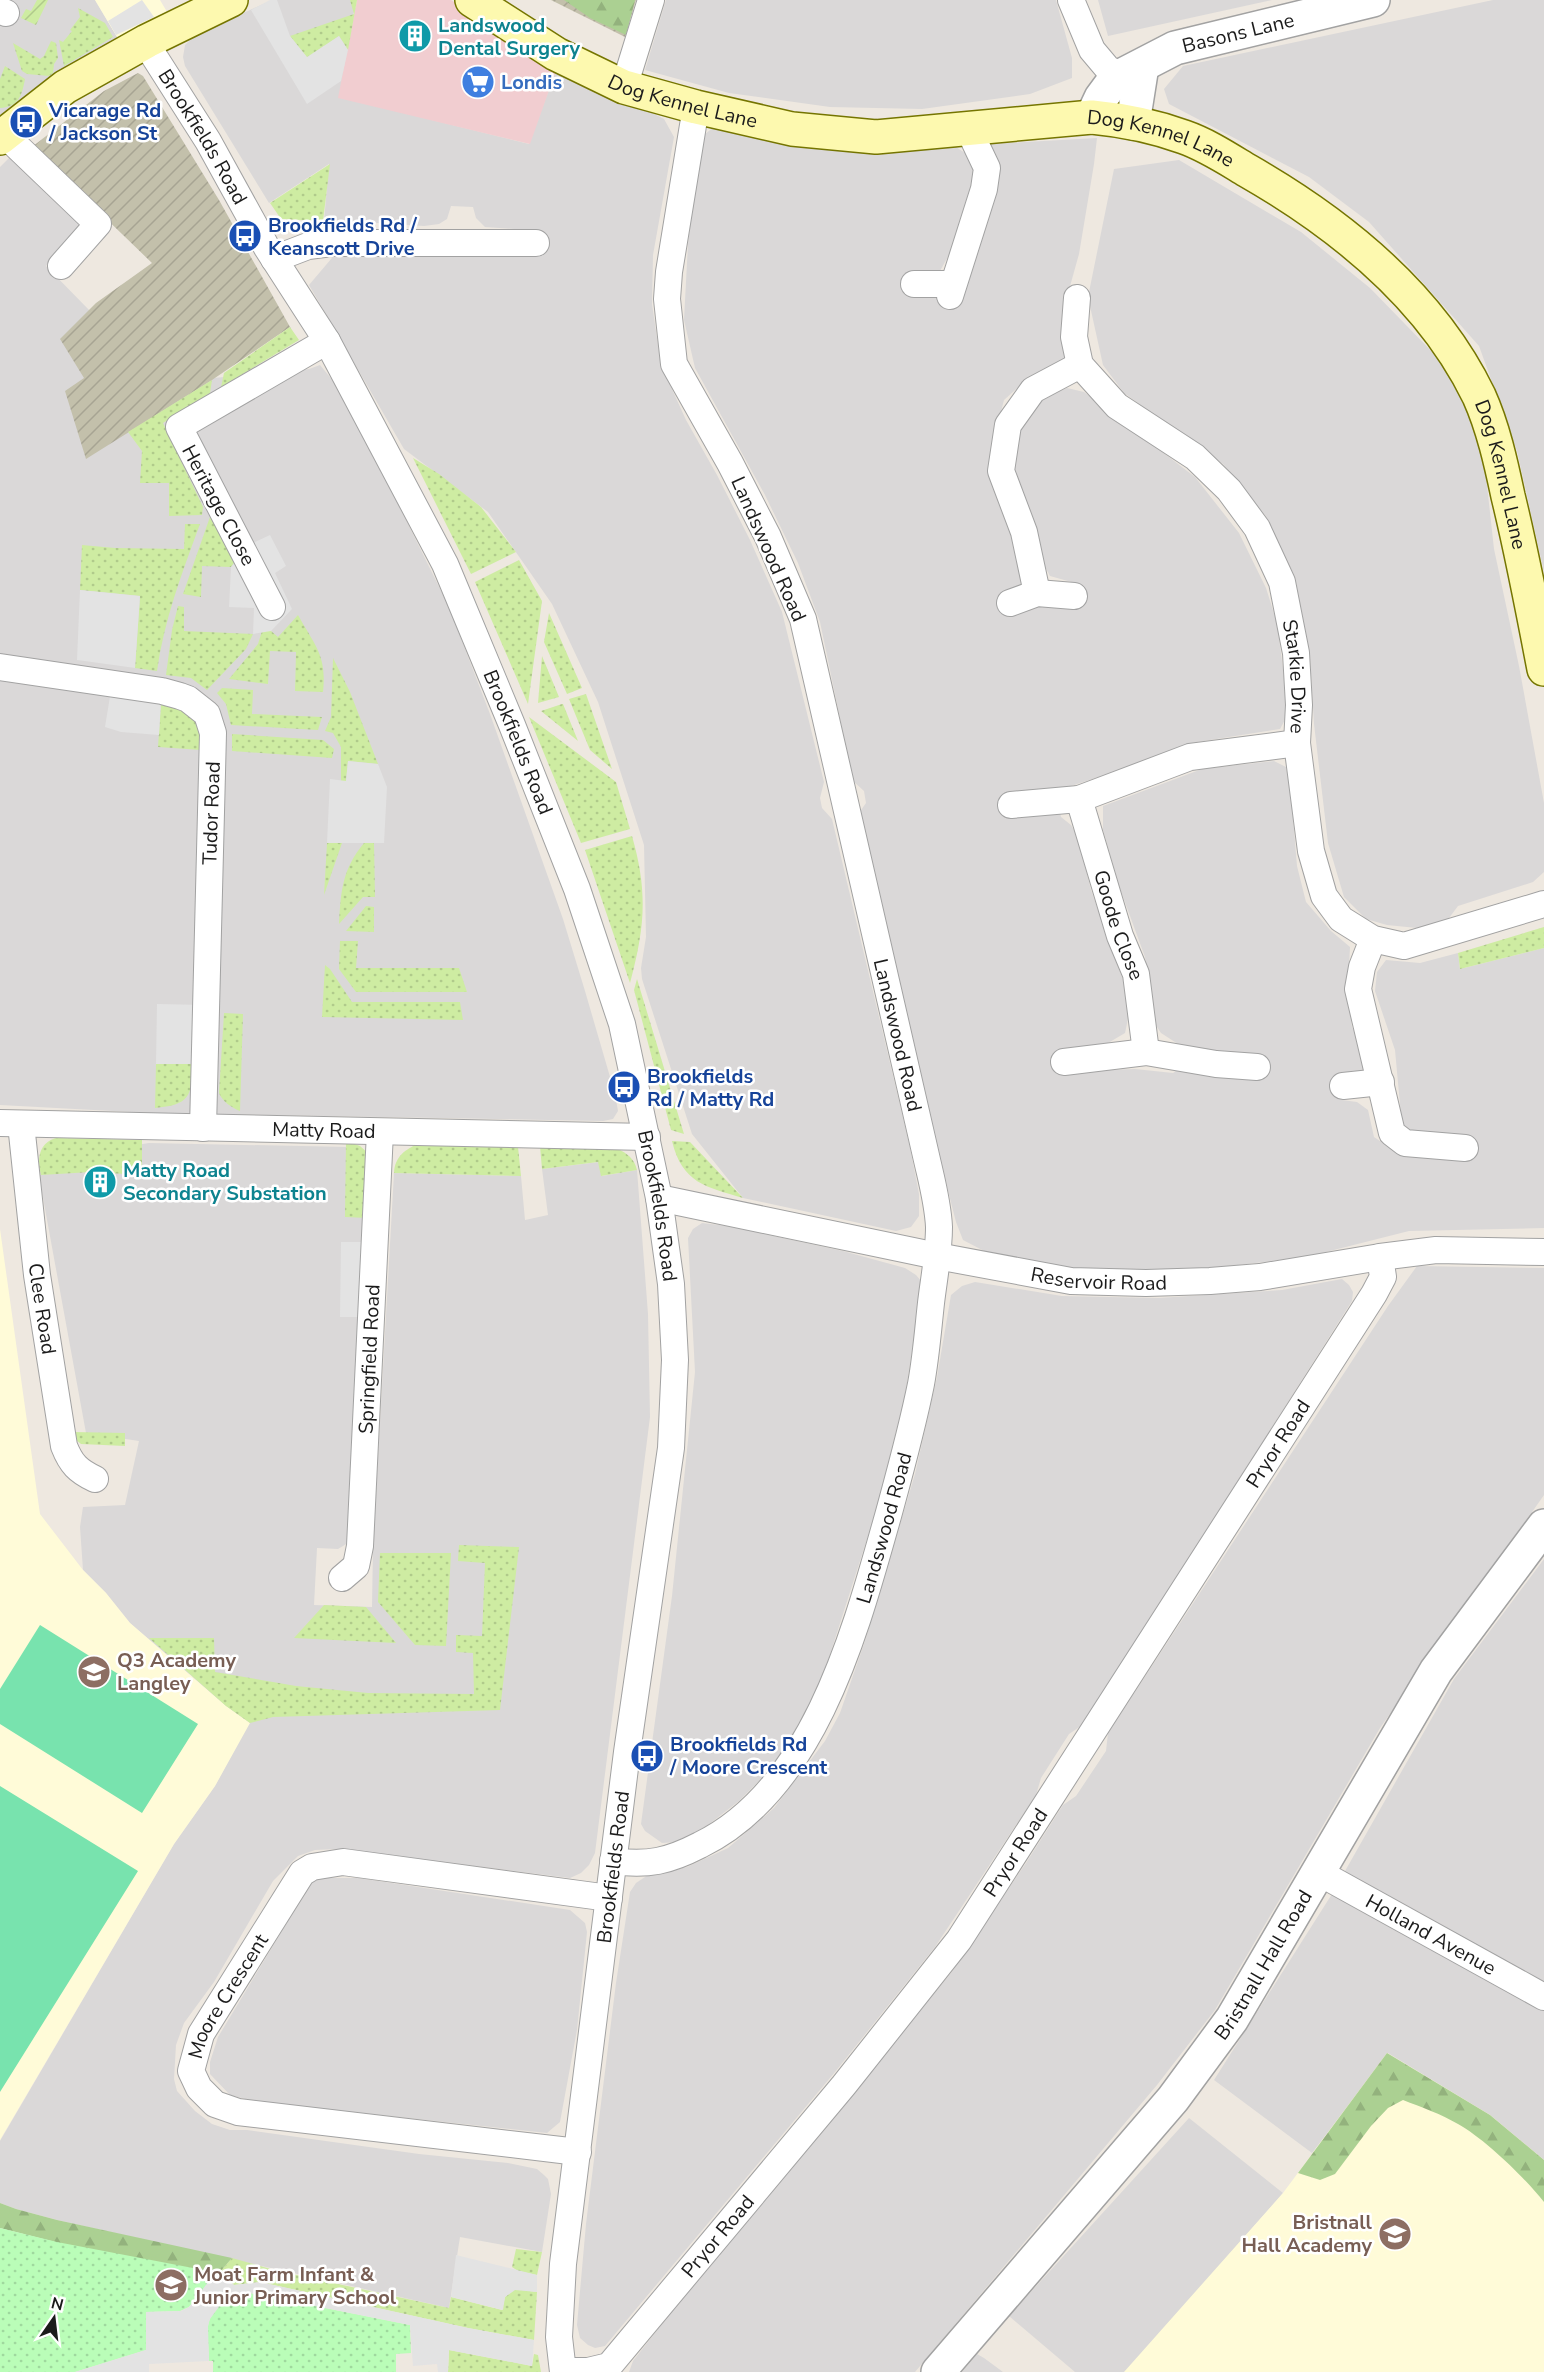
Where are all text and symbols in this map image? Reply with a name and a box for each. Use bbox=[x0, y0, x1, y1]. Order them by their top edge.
street label: Basons Lane bbox=[1179, 7, 1297, 60]
place label: Landswood Dental Surgery bbox=[438, 12, 580, 62]
building icon: Landswood Dental Surgery bbox=[397, 18, 433, 54]
street label: Brookfields Road bbox=[152, 64, 253, 209]
supermarket icon: Londis bbox=[460, 64, 496, 100]
street label: Dog Kennel Lane bbox=[603, 68, 760, 135]
place label: Londis bbox=[501, 69, 562, 96]
place label: Vicarage Rd / Jackson St bbox=[48, 97, 161, 147]
bus stop icon: Vicarage Rd / Jackson St bbox=[8, 104, 44, 140]
street label: Dog Kennel Lane bbox=[1086, 104, 1239, 174]
place label: Brookfields Rd / Keanscott Drive bbox=[268, 212, 418, 262]
bus stop icon: Brookfields Rd / Keanscott Drive bbox=[227, 218, 263, 254]
street label: Dog Kennel Lane bbox=[1468, 396, 1533, 552]
street label: Heritage Close bbox=[175, 440, 262, 570]
street label: Landswood Road bbox=[724, 472, 813, 626]
street label: Starkie Drive bbox=[1276, 617, 1312, 734]
street label: Brookfields Road bbox=[477, 666, 559, 818]
street label: Tudor Road bbox=[196, 761, 227, 865]
street label: Goode Close bbox=[1087, 867, 1150, 984]
street label: Landswood Road bbox=[867, 956, 928, 1114]
place label: Brookfields Rd / Matty Rd bbox=[647, 1063, 774, 1113]
bus stop icon: Brookfields Rd / Matty Rd bbox=[606, 1069, 642, 1105]
street label: Matty Road bbox=[272, 1116, 376, 1145]
street label: Brookfields Road bbox=[631, 1128, 684, 1283]
place label: Matty Road Secondary Substation bbox=[123, 1157, 327, 1207]
building icon: Matty Road Secondary Substation bbox=[82, 1164, 118, 1200]
street label: Reservoir Road bbox=[1029, 1261, 1167, 1297]
street label: Clee Road bbox=[22, 1262, 62, 1356]
street label: Springfield Road bbox=[352, 1284, 387, 1435]
street label: Pryor Road bbox=[1240, 1394, 1317, 1493]
street label: Landswood Road bbox=[850, 1449, 919, 1607]
place label: Q3 Academy Langley bbox=[117, 1647, 236, 1697]
school or university icon: Q3 Academy Langley bbox=[76, 1654, 112, 1690]
place label: Brookfields Rd / Moore Crescent bbox=[669, 1731, 828, 1781]
bus stop icon: Brookfields Rd / Moore Crescent bbox=[629, 1738, 665, 1774]
street label: Brookfields Road bbox=[591, 1789, 636, 1945]
street label: Pryor Road bbox=[977, 1803, 1054, 1902]
street label: Bristnall Hall Road bbox=[1208, 1885, 1319, 2046]
street label: Holland Avenue bbox=[1361, 1888, 1501, 1982]
street label: Moore Crescent bbox=[182, 1928, 275, 2062]
street label: Pryor Road bbox=[676, 2189, 761, 2284]
place label: Bristnall Hall Academy bbox=[1242, 2209, 1373, 2259]
school or university icon: Bristnall Hall Academy bbox=[1377, 2216, 1413, 2252]
place label: Moat Farm Infant & Junior Primary School bbox=[193, 2261, 397, 2311]
school or university icon: Moat Farm Infant & Junior Primary School bbox=[153, 2267, 189, 2303]
north arrow bbox=[24, 2288, 84, 2348]
text: N bbox=[49, 2292, 66, 2317]

